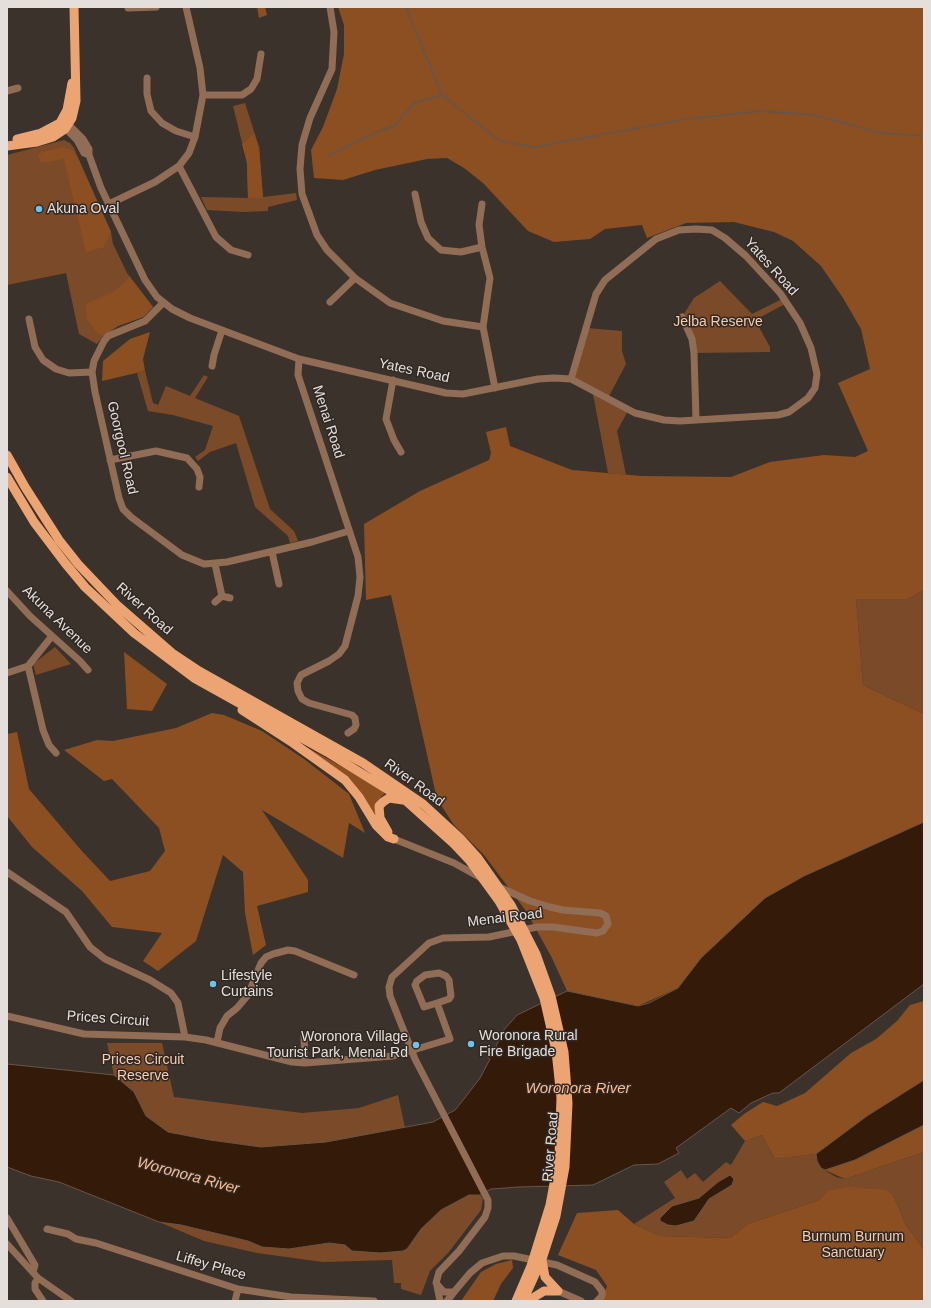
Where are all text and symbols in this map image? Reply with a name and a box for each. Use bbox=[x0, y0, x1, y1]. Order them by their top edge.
place label: Akuna Oval bbox=[47, 201, 119, 217]
marker: Akuna Oval bbox=[34, 204, 44, 214]
street label: Yates Road bbox=[741, 235, 801, 299]
park label: Jelba Reserve bbox=[673, 314, 763, 330]
street label: Yates Road bbox=[377, 355, 451, 387]
street label: Menai Road bbox=[308, 384, 348, 460]
street label: Goorgool Road bbox=[103, 400, 141, 496]
street label: River Road bbox=[112, 579, 176, 639]
street label: Akuna Avenue bbox=[19, 582, 95, 658]
street label: River Road bbox=[381, 756, 447, 810]
street label: Menai Road bbox=[467, 905, 543, 931]
place label: Lifestyle Curtains bbox=[221, 968, 273, 1000]
marker: Lifestyle Curtains bbox=[208, 979, 218, 989]
street label: Prices Circuit bbox=[66, 1008, 150, 1030]
place label: Woronora Rural Fire Brigade bbox=[479, 1028, 578, 1060]
place label: Woronora Village Tourist Park, Menai Rd bbox=[266, 1029, 408, 1062]
marker: Woronora Rural Fire Brigade bbox=[466, 1039, 476, 1049]
marker: Woronora Village Tourist Park, Menai Rd bbox=[411, 1040, 421, 1050]
park label: Prices Circuit Reserve bbox=[102, 1052, 184, 1084]
water label: Woronora River bbox=[525, 1080, 631, 1098]
street label: River Road bbox=[540, 1111, 562, 1183]
water label: Woronora River bbox=[135, 1154, 241, 1198]
park label: Burnum Burnum Sanctuary bbox=[802, 1229, 904, 1262]
street label: Liffey Place bbox=[174, 1248, 248, 1284]

